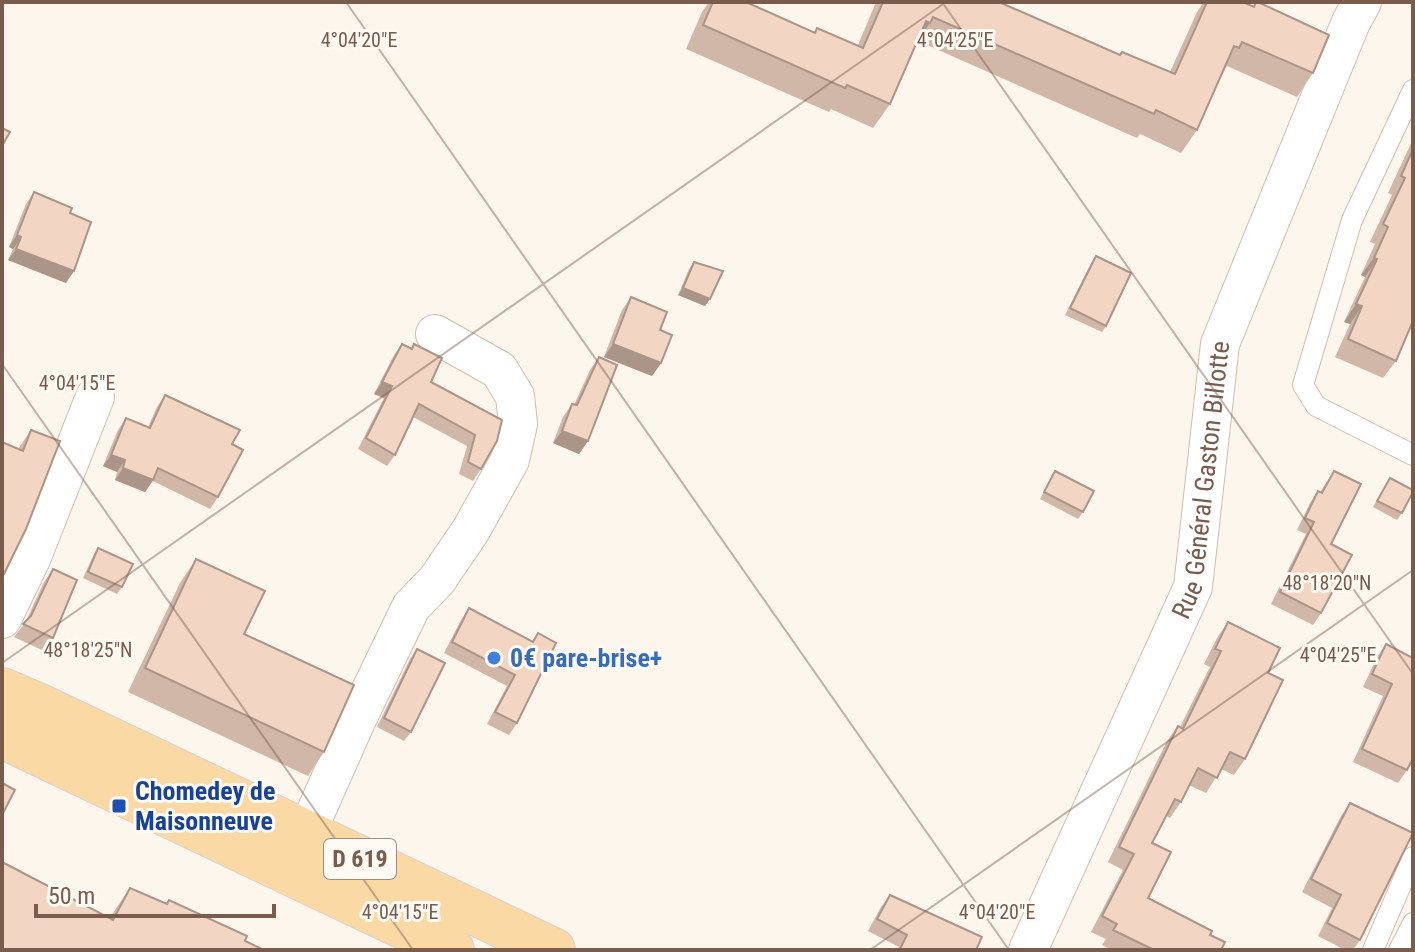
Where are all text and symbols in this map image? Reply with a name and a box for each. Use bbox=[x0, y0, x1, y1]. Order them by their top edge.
text: 4°04'20"E bbox=[321, 28, 397, 52]
text: 4°04'25"E bbox=[917, 28, 993, 52]
street label: Rue Général Gaston Billotte bbox=[1166, 339, 1235, 623]
text: 4°04'15"E bbox=[39, 371, 115, 395]
text: 48°18'20"N bbox=[1282, 571, 1372, 595]
text: 48°18'25"N bbox=[43, 638, 133, 662]
place label: 0€ pare-brise+ bbox=[510, 643, 662, 673]
text: 4°04'25"E bbox=[1300, 643, 1376, 667]
marker: 0€ pare-brise+ bbox=[485, 649, 503, 667]
place label: Chomedey de Maisonneuve bbox=[135, 776, 275, 836]
marker: Chomedey de Maisonneuve bbox=[110, 797, 128, 815]
road number: D 619 bbox=[324, 839, 396, 879]
scale bar bbox=[36, 868, 274, 918]
text: 50 m bbox=[48, 882, 95, 910]
text: 4°04'15"E bbox=[362, 900, 438, 924]
text: 4°04'20"E bbox=[959, 900, 1035, 924]

